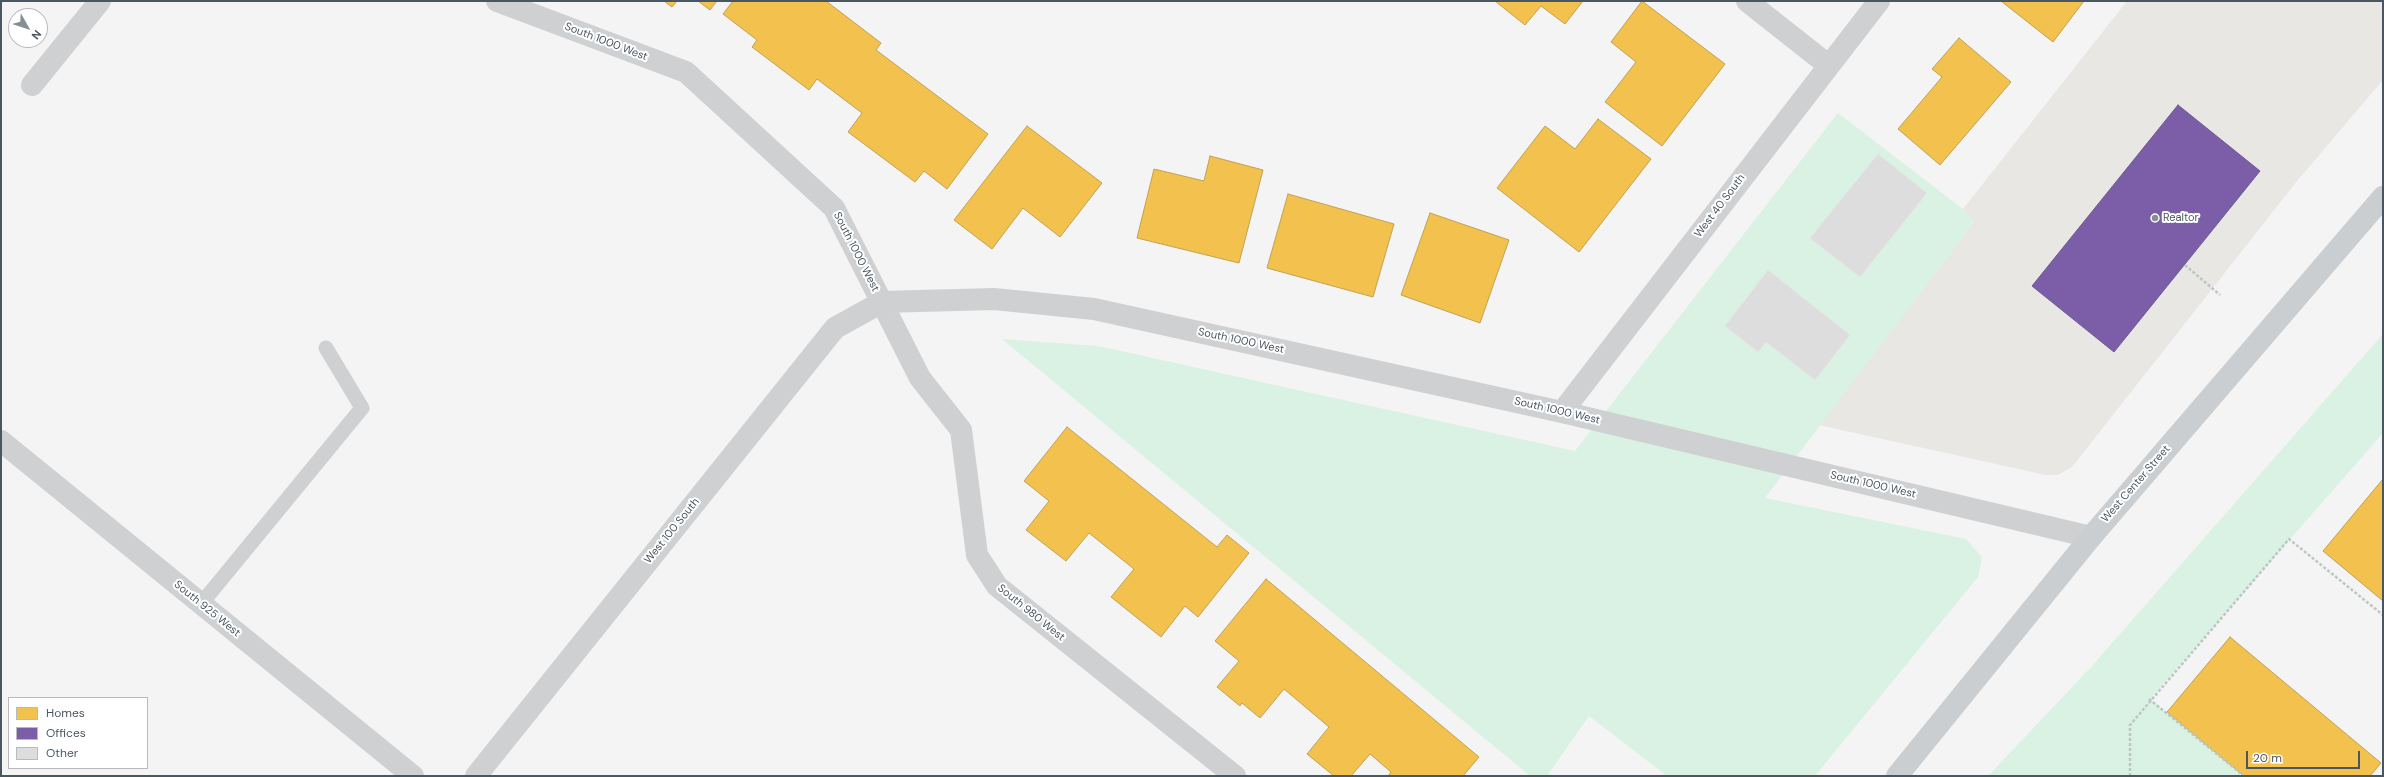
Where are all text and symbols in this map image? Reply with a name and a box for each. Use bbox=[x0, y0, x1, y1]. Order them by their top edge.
north arrow bbox=[8, 8, 48, 48]
street label: South 1000 West bbox=[563, 20, 649, 64]
text: N bbox=[29, 27, 45, 42]
street label: West 40 South bbox=[1692, 172, 1748, 240]
street label: South 1000 West bbox=[830, 210, 882, 294]
place label: Realtor bbox=[2163, 211, 2199, 225]
marker: Realtor bbox=[2150, 213, 2160, 223]
street label: South 1000 West bbox=[1197, 325, 1285, 357]
street label: South 1000 West bbox=[1513, 395, 1601, 427]
street label: West Center Street bbox=[2099, 443, 2173, 525]
street label: South 1000 West bbox=[1829, 469, 1917, 501]
street label: West 100 South bbox=[642, 496, 702, 566]
street label: South 925 West bbox=[171, 578, 243, 640]
street label: South 980 West bbox=[995, 582, 1067, 644]
legend bbox=[8, 697, 148, 769]
text: Homes bbox=[46, 705, 85, 721]
text: Offices bbox=[46, 725, 86, 741]
scale bar bbox=[2248, 743, 2362, 769]
text: Other bbox=[46, 745, 78, 761]
text: 20 m bbox=[2253, 750, 2282, 766]

